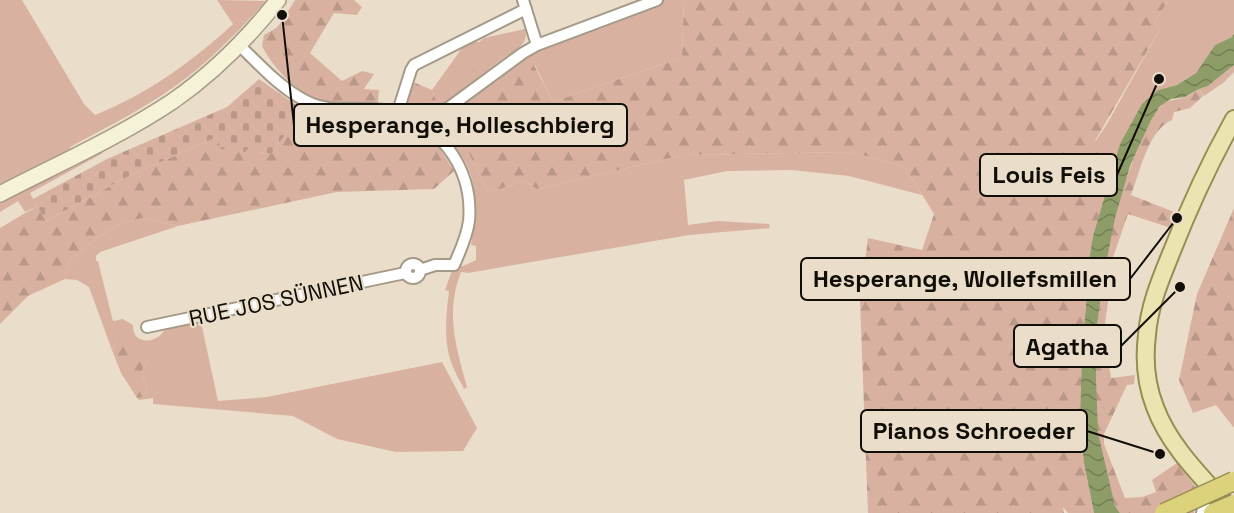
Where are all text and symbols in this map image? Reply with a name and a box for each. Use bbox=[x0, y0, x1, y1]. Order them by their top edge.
callout: Hesperange, Holleschbierg bbox=[294, 104, 627, 146]
text: Hesperange, Holleschbierg bbox=[305, 109, 615, 140]
callout: Louis Feis bbox=[980, 154, 1117, 196]
text: Louis Feis bbox=[992, 159, 1106, 190]
callout: Hesperange, Wollefsmillen bbox=[801, 258, 1130, 300]
text: Hesperange, Wollefsmillen bbox=[813, 263, 1117, 294]
street label: RUE JOS SÜNNEN bbox=[186, 268, 366, 332]
callout: Agatha bbox=[1014, 325, 1121, 367]
text: Agatha bbox=[1025, 331, 1109, 362]
callout: Pianos Schroeder bbox=[861, 410, 1087, 452]
text: Pianos Schroeder bbox=[873, 415, 1075, 446]

